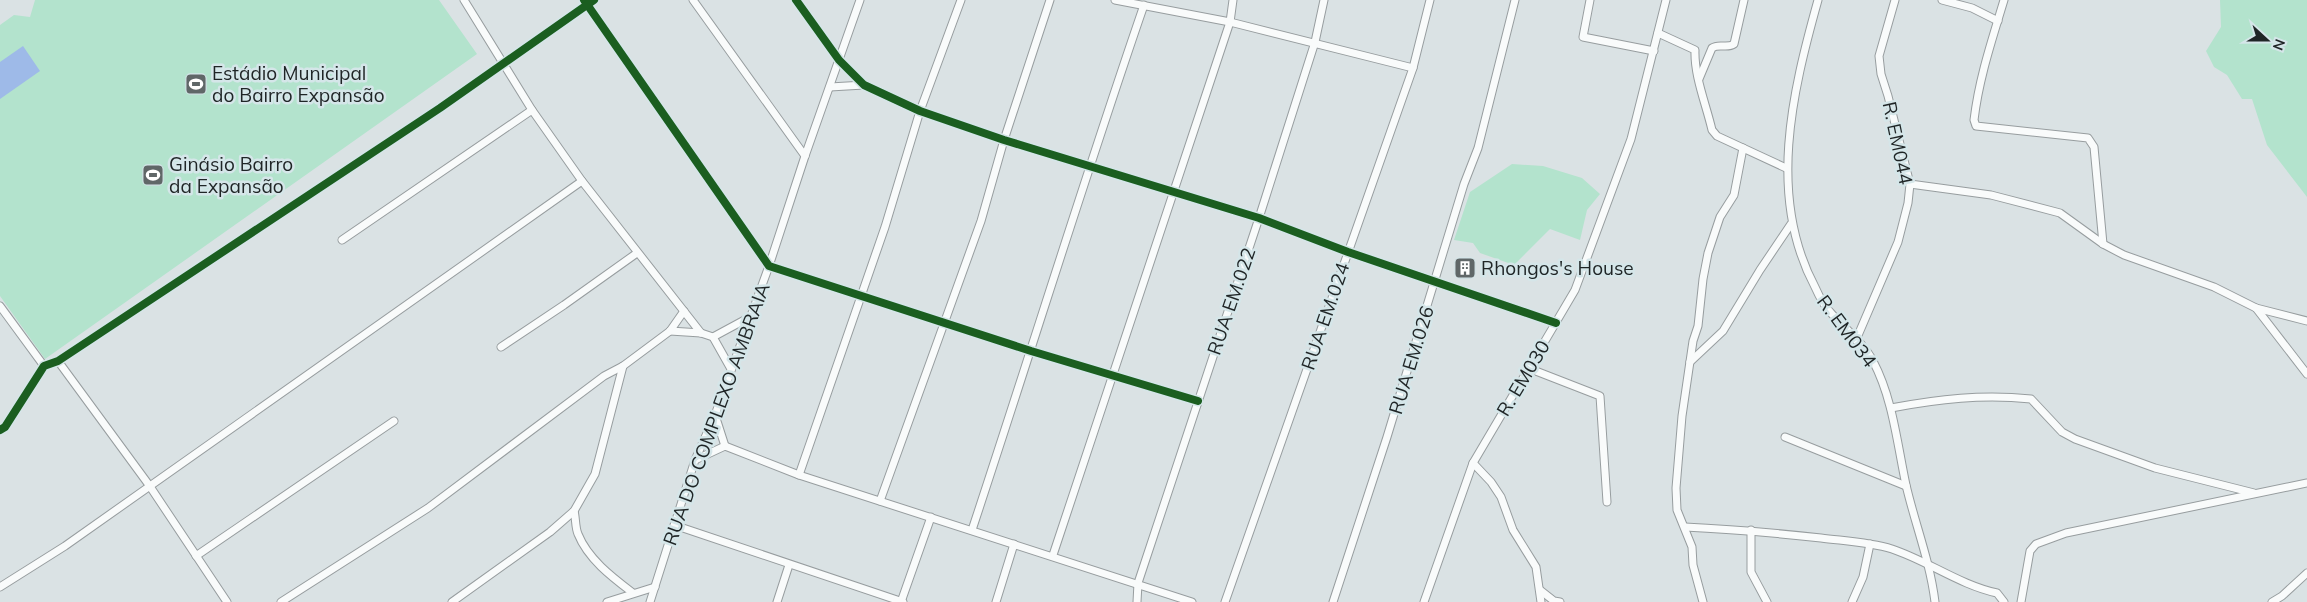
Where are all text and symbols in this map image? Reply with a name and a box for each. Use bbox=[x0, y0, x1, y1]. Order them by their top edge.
north arrow bbox=[2242, 15, 2292, 65]
text: N bbox=[2269, 36, 2289, 53]
place label: Estádio Municipal do Bairro Expansão bbox=[212, 61, 384, 107]
sports icon: Estádio Municipal do Bairro Expansão bbox=[184, 72, 208, 96]
street label: R. EM044 bbox=[1878, 99, 1918, 187]
place label: Ginásio Bairro da Expansão bbox=[169, 152, 293, 198]
sports icon: Ginásio Bairro da Expansão bbox=[141, 163, 165, 187]
street label: RUA EM.022 bbox=[1201, 244, 1261, 358]
building icon: Rhongos's House bbox=[1453, 256, 1477, 280]
place label: Rhongos's House bbox=[1481, 256, 1634, 280]
street label: RUA EM.024 bbox=[1295, 259, 1355, 373]
street label: RUA DO COMPLEXO AMBRAIA bbox=[657, 280, 775, 548]
street label: R. EM034 bbox=[1812, 290, 1882, 372]
street label: RUA EM.026 bbox=[1383, 303, 1439, 417]
street label: R. EM030 bbox=[1491, 336, 1555, 420]

